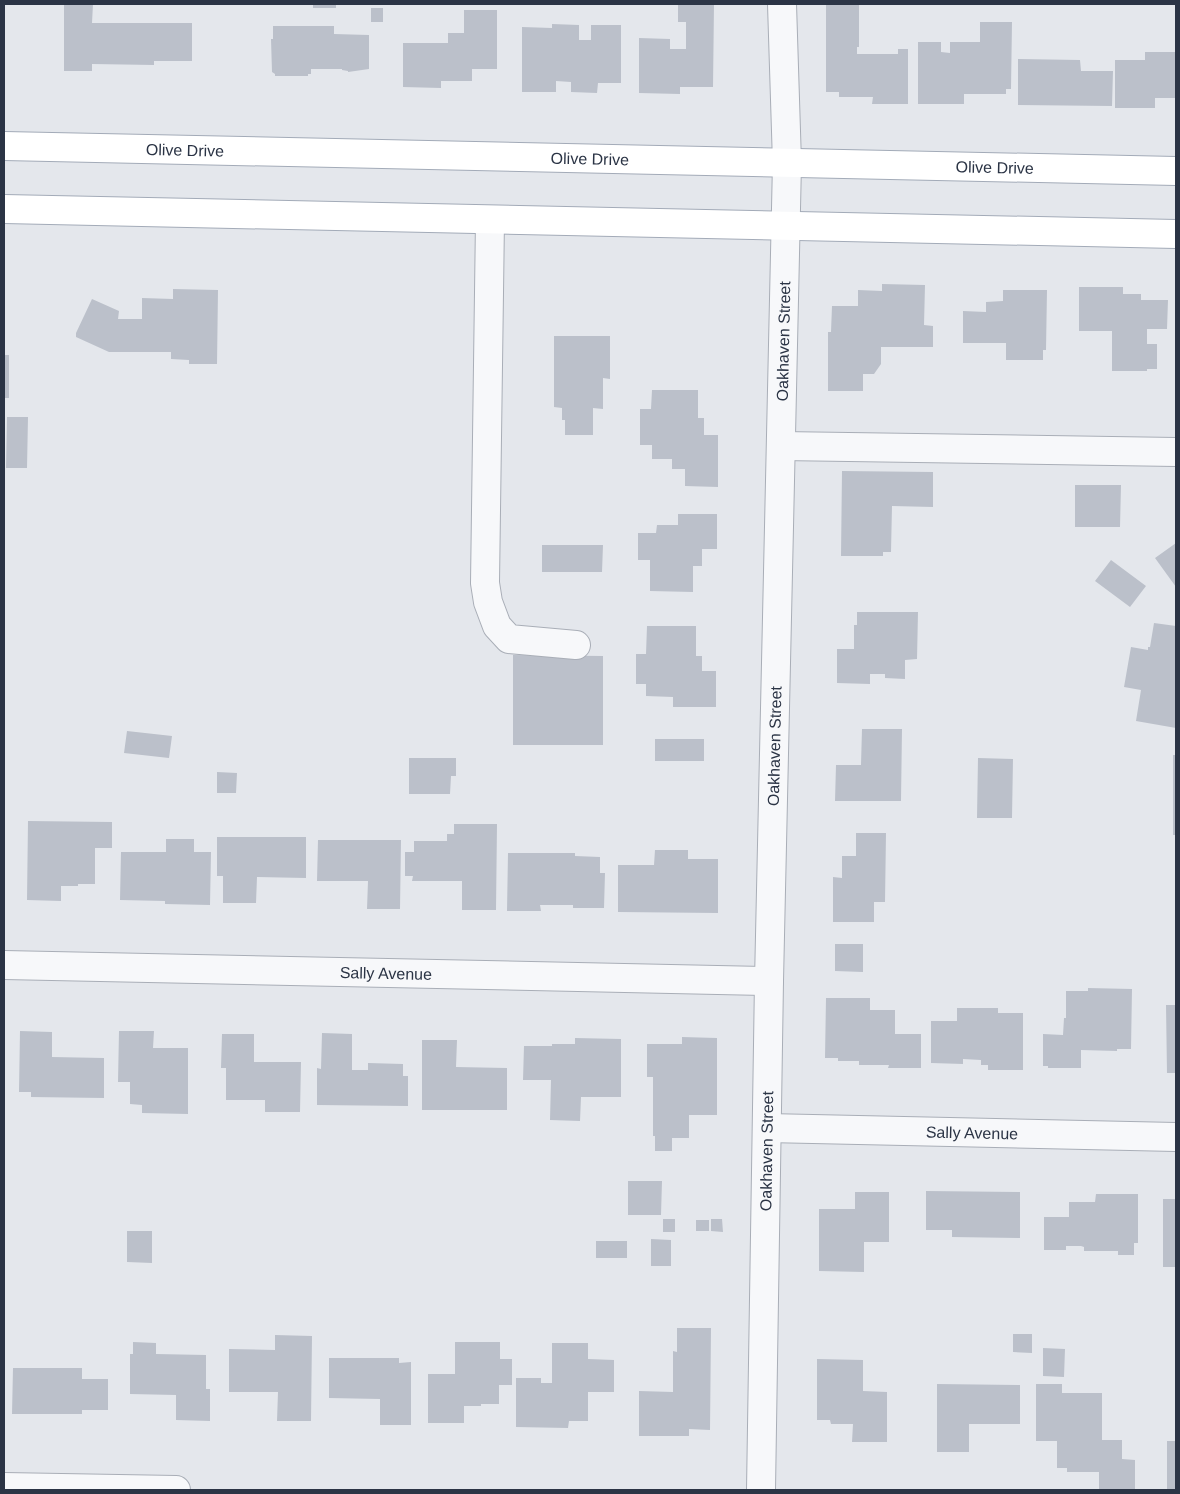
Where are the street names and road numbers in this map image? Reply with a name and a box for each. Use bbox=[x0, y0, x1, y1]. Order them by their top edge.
street label: Olive Drive bbox=[146, 141, 224, 160]
street label: Olive Drive bbox=[551, 150, 629, 168]
street label: Olive Drive bbox=[955, 158, 1034, 177]
street label: Oakhaven Street bbox=[774, 280, 793, 401]
street label: Oakhaven Street bbox=[765, 685, 785, 806]
street label: Sally Avenue bbox=[340, 964, 432, 983]
street label: Oakhaven Street bbox=[757, 1090, 776, 1211]
street label: Sally Avenue bbox=[926, 1123, 1018, 1143]

